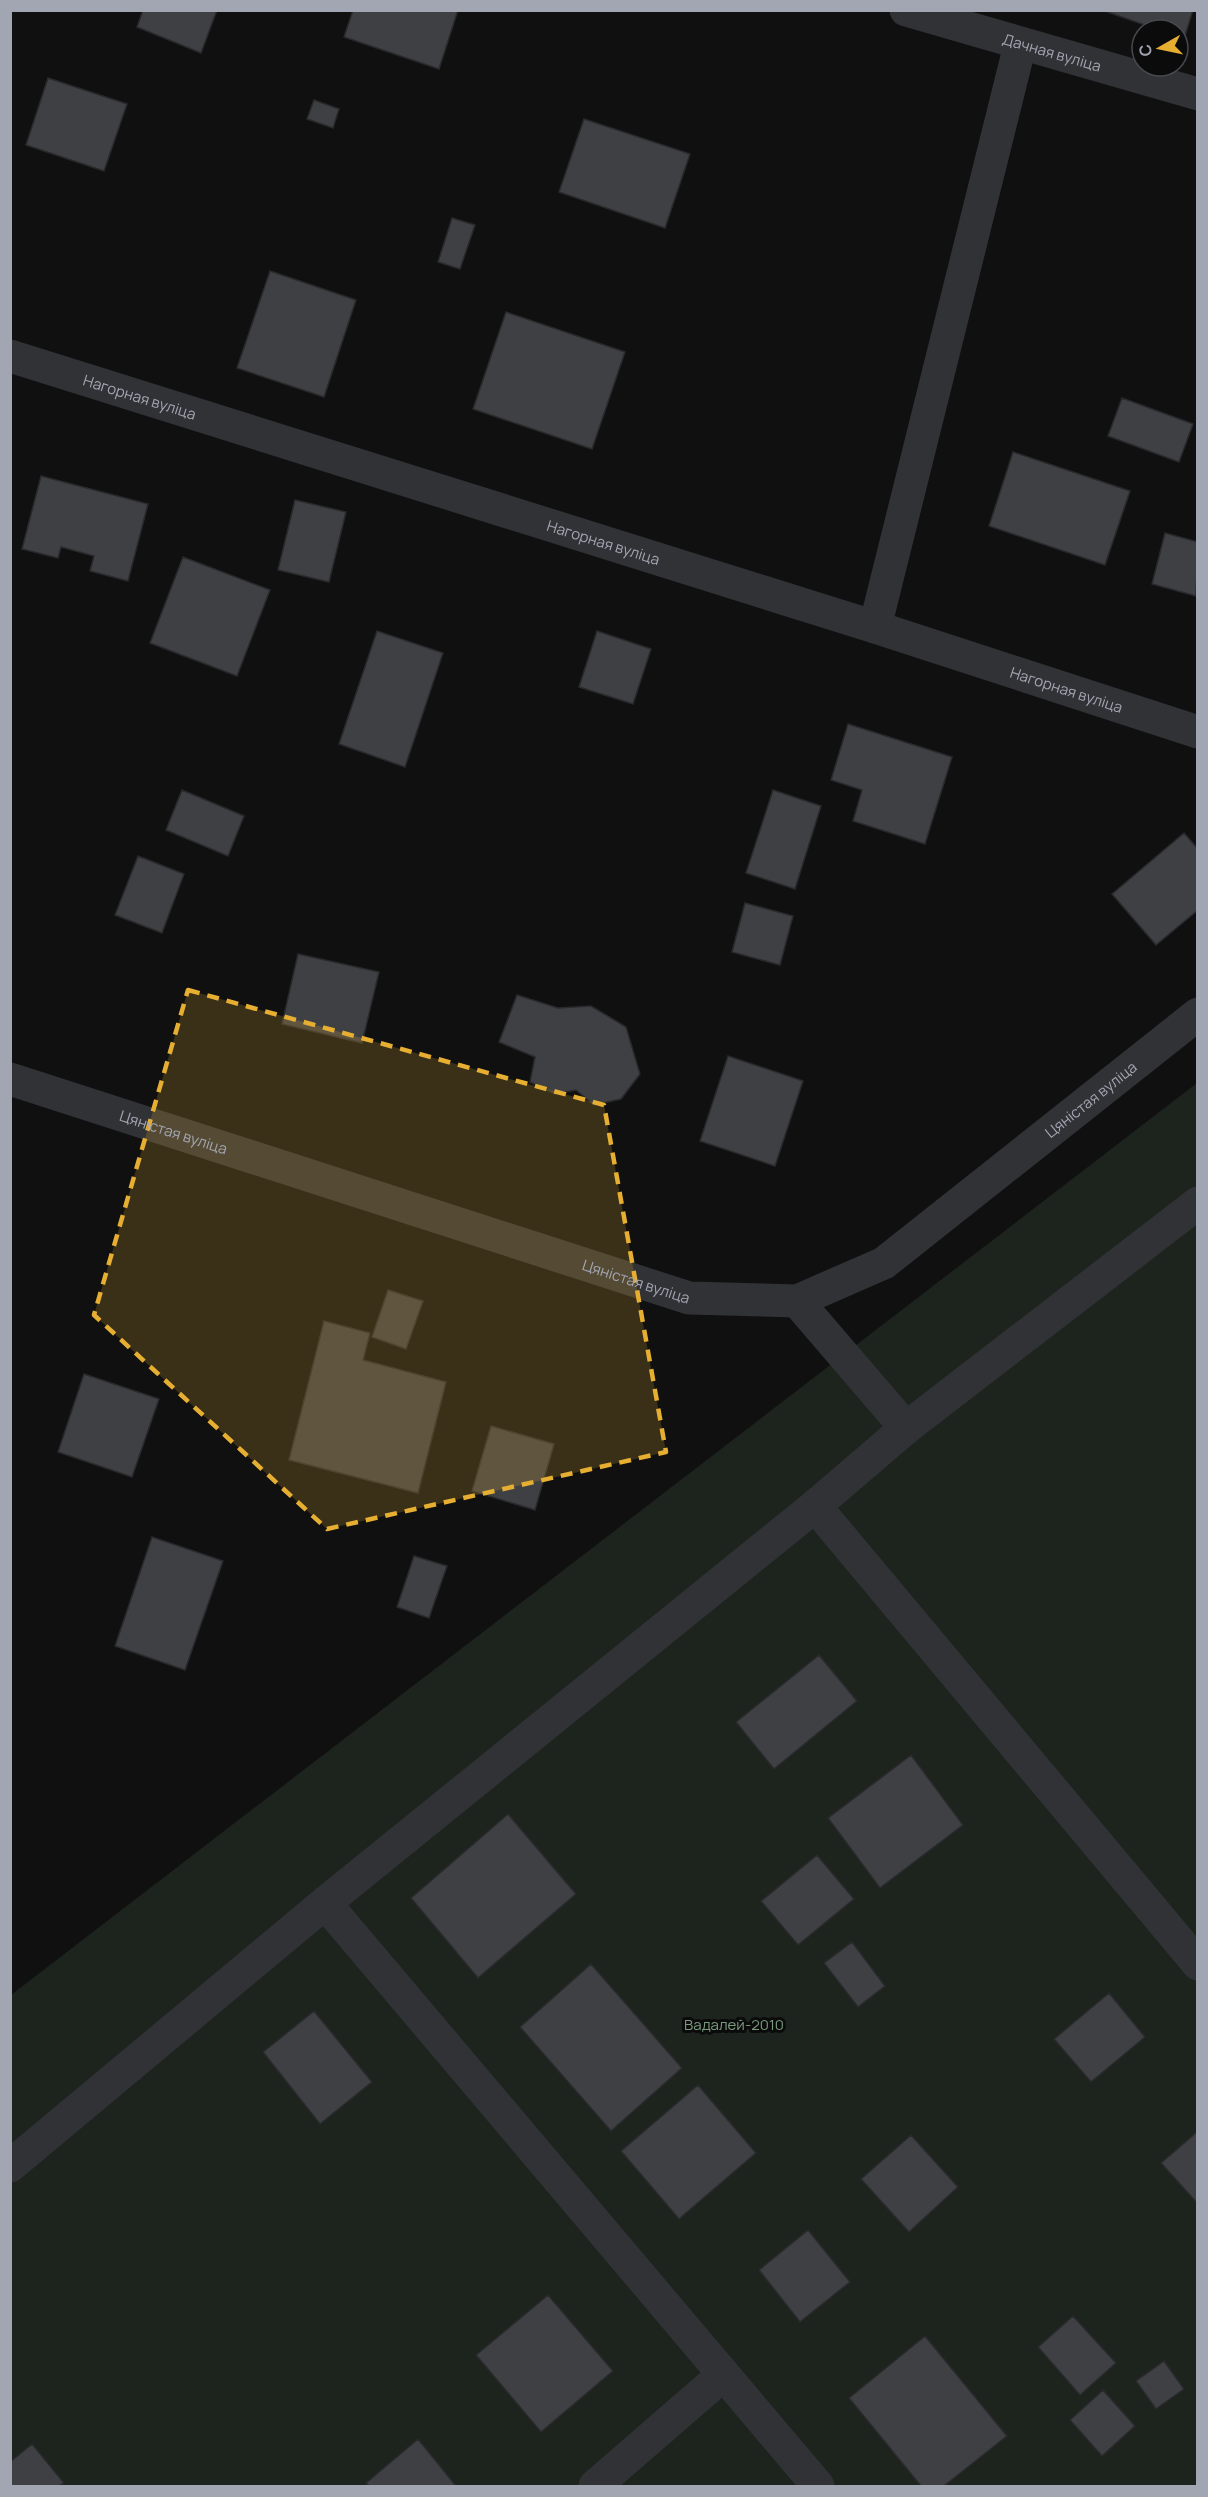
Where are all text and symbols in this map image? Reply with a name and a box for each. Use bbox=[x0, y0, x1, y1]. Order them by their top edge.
north arrow bbox=[1130, 18, 1190, 78]
street label: Дачная вуліца bbox=[1000, 28, 1104, 76]
text: С bbox=[1133, 43, 1157, 58]
street label: Нагорная вуліца bbox=[81, 369, 199, 424]
street label: Нагорная вуліца bbox=[545, 514, 663, 569]
street label: Нагорная вуліца bbox=[1008, 661, 1126, 717]
street label: Цяністая вуліца bbox=[1040, 1056, 1141, 1142]
street label: Цяністая вуліца bbox=[117, 1105, 230, 1159]
street label: Цяністая вуліца bbox=[580, 1254, 693, 1308]
park label: Вадалей-2010 bbox=[684, 2014, 784, 2035]

